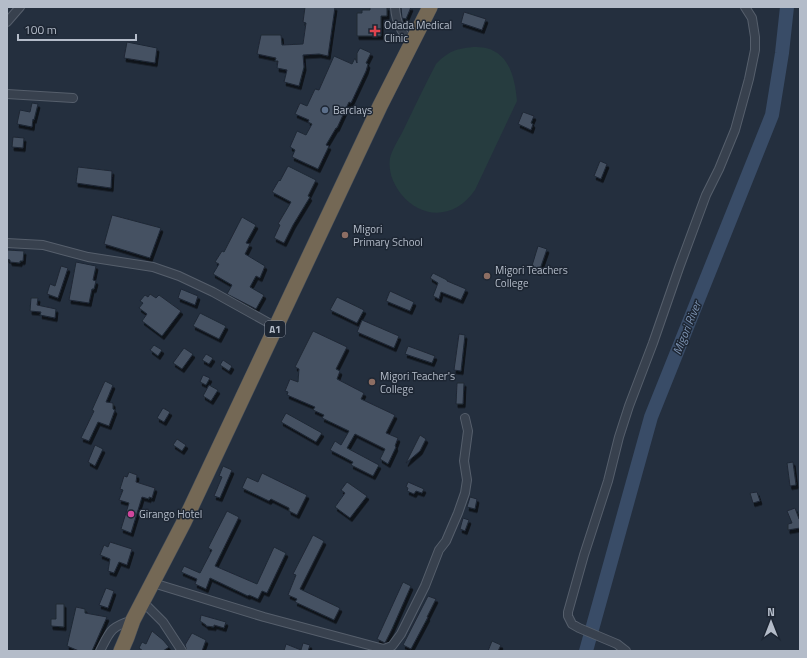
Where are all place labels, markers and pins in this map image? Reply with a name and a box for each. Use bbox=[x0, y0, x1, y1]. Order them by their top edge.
place label: Odada Medical Clinic bbox=[384, 17, 452, 46]
marker: Odada Medical Clinic bbox=[369, 25, 381, 37]
place label: Barclays bbox=[333, 102, 372, 118]
marker: Barclays bbox=[320, 105, 330, 115]
place label: Migori Primary School bbox=[353, 221, 423, 250]
marker: Migori Primary School bbox=[340, 230, 350, 240]
place label: Migori Teachers College bbox=[495, 262, 568, 291]
marker: Migori Teachers College bbox=[482, 271, 492, 281]
place label: Migori Teacher's College bbox=[380, 368, 455, 397]
marker: Migori Teacher's College bbox=[367, 377, 377, 387]
place label: Girango Hotel bbox=[139, 506, 202, 522]
marker: Girango Hotel bbox=[126, 509, 136, 519]

